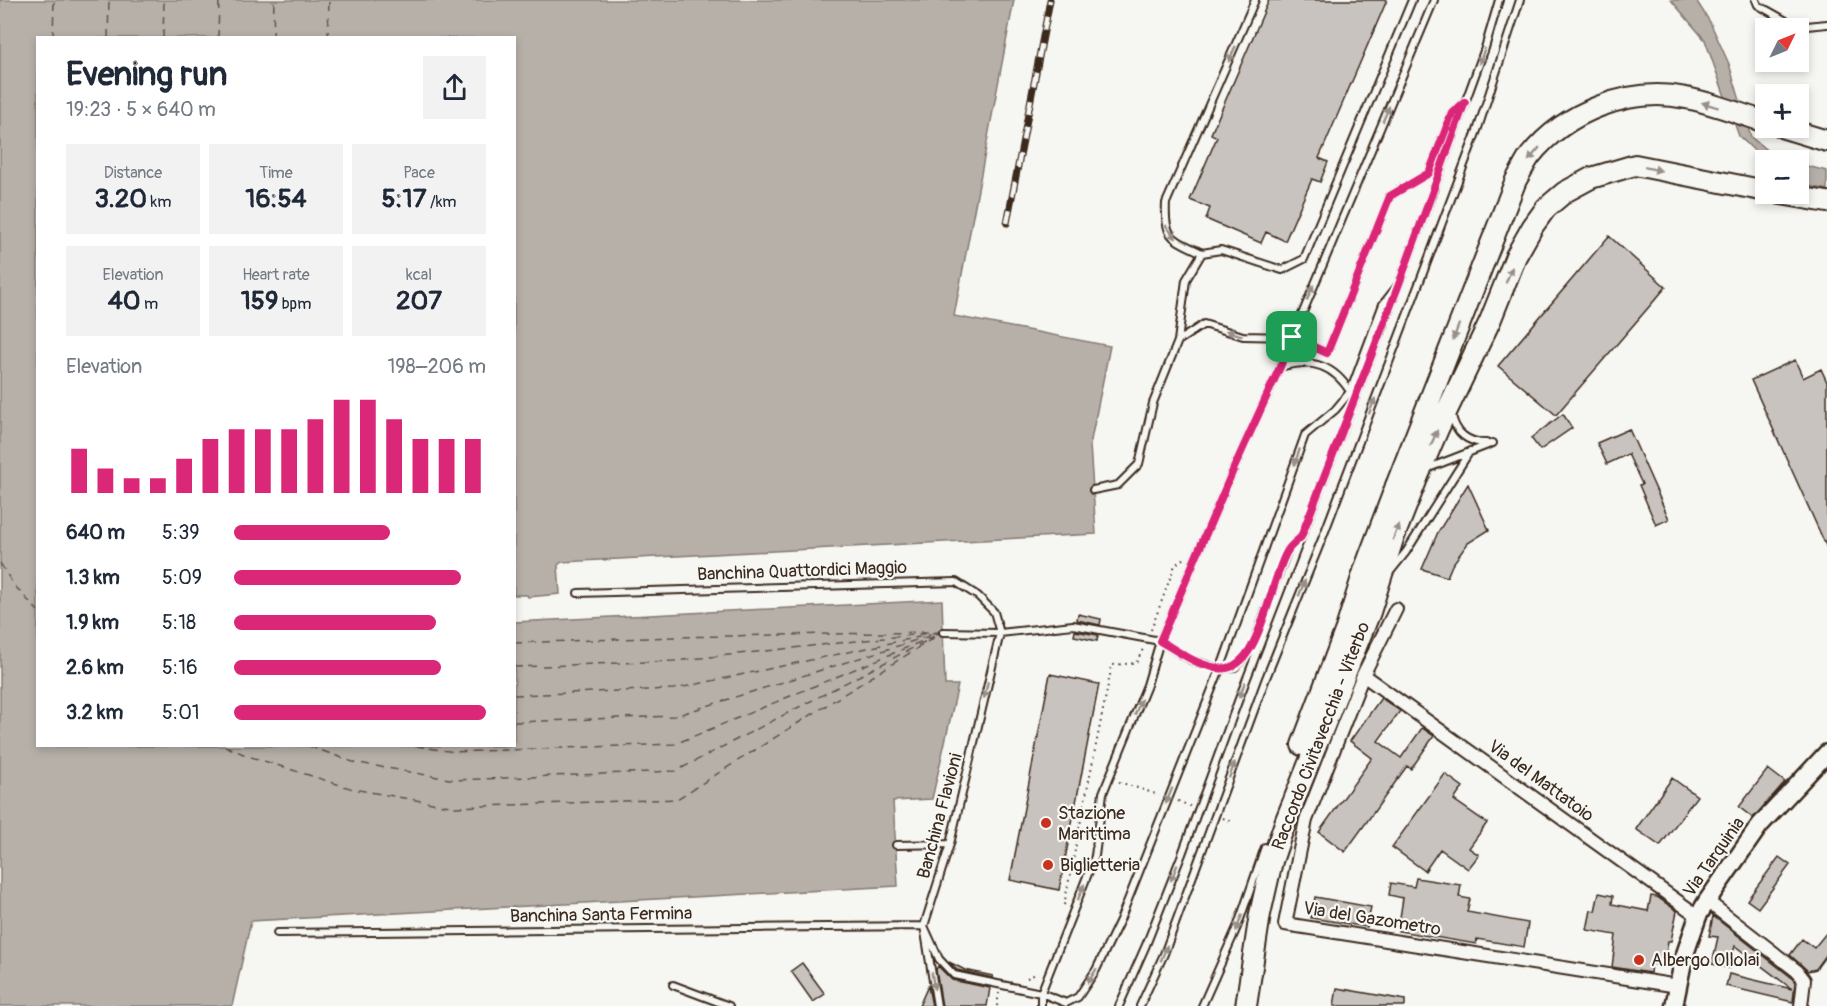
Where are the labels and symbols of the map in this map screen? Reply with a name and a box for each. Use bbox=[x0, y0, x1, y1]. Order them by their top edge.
north arrow bbox=[1755, 18, 1809, 72]
one-way arrow bbox=[1227, 45, 1237, 63]
one-way arrow bbox=[1476, 47, 1486, 65]
one-way arrow bbox=[1701, 100, 1719, 109]
one-way arrow bbox=[1381, 104, 1391, 122]
one-way arrow bbox=[1527, 146, 1540, 162]
one-way arrow bbox=[1643, 165, 1662, 174]
one-way arrow bbox=[1165, 224, 1177, 240]
one-way arrow bbox=[1504, 265, 1514, 283]
one-way arrow bbox=[1305, 284, 1315, 302]
pin bbox=[1266, 311, 1317, 362]
one-way arrow bbox=[1451, 323, 1461, 341]
one-way arrow bbox=[1225, 328, 1243, 337]
one-way arrow bbox=[1368, 397, 1378, 415]
one-way arrow bbox=[1429, 428, 1439, 446]
one-way arrow bbox=[1292, 448, 1301, 466]
one-way arrow bbox=[1391, 522, 1401, 540]
street label: Banchina Quattordici Maggio bbox=[697, 556, 908, 586]
one-way arrow bbox=[1298, 579, 1307, 597]
street label: Raccordo Civitavecchia - Viterbo bbox=[1267, 618, 1375, 853]
one-way arrow bbox=[981, 681, 991, 699]
one-way arrow bbox=[1237, 681, 1246, 699]
one-way arrow bbox=[1134, 698, 1143, 716]
street label: Via del Mattatoio bbox=[1484, 735, 1599, 827]
street label: Banchina Flavioni bbox=[912, 751, 968, 881]
one-way arrow bbox=[1228, 761, 1238, 779]
one-way arrow bbox=[1164, 788, 1174, 806]
place label: Stazione Marittima bbox=[1058, 802, 1131, 846]
street label: Via Tarquinia bbox=[1678, 813, 1750, 901]
marker: Stazione Marittima bbox=[1039, 816, 1053, 830]
place label: Biglietteria bbox=[1060, 854, 1140, 877]
marker: Biglietteria bbox=[1041, 858, 1055, 872]
one-way arrow bbox=[1169, 864, 1178, 882]
one-way arrow bbox=[1077, 883, 1086, 901]
street label: Via del Gazometro bbox=[1302, 897, 1443, 941]
street label: Banchina Santa Fermina bbox=[510, 902, 692, 928]
one-way arrow bbox=[1233, 914, 1243, 932]
one-way arrow bbox=[1160, 944, 1169, 962]
place label: Albergo Ollolai bbox=[1651, 949, 1759, 972]
marker: Albergo Ollolai bbox=[1632, 953, 1646, 967]
one-way arrow bbox=[1087, 967, 1098, 984]
one-way arrow bbox=[929, 972, 938, 991]

